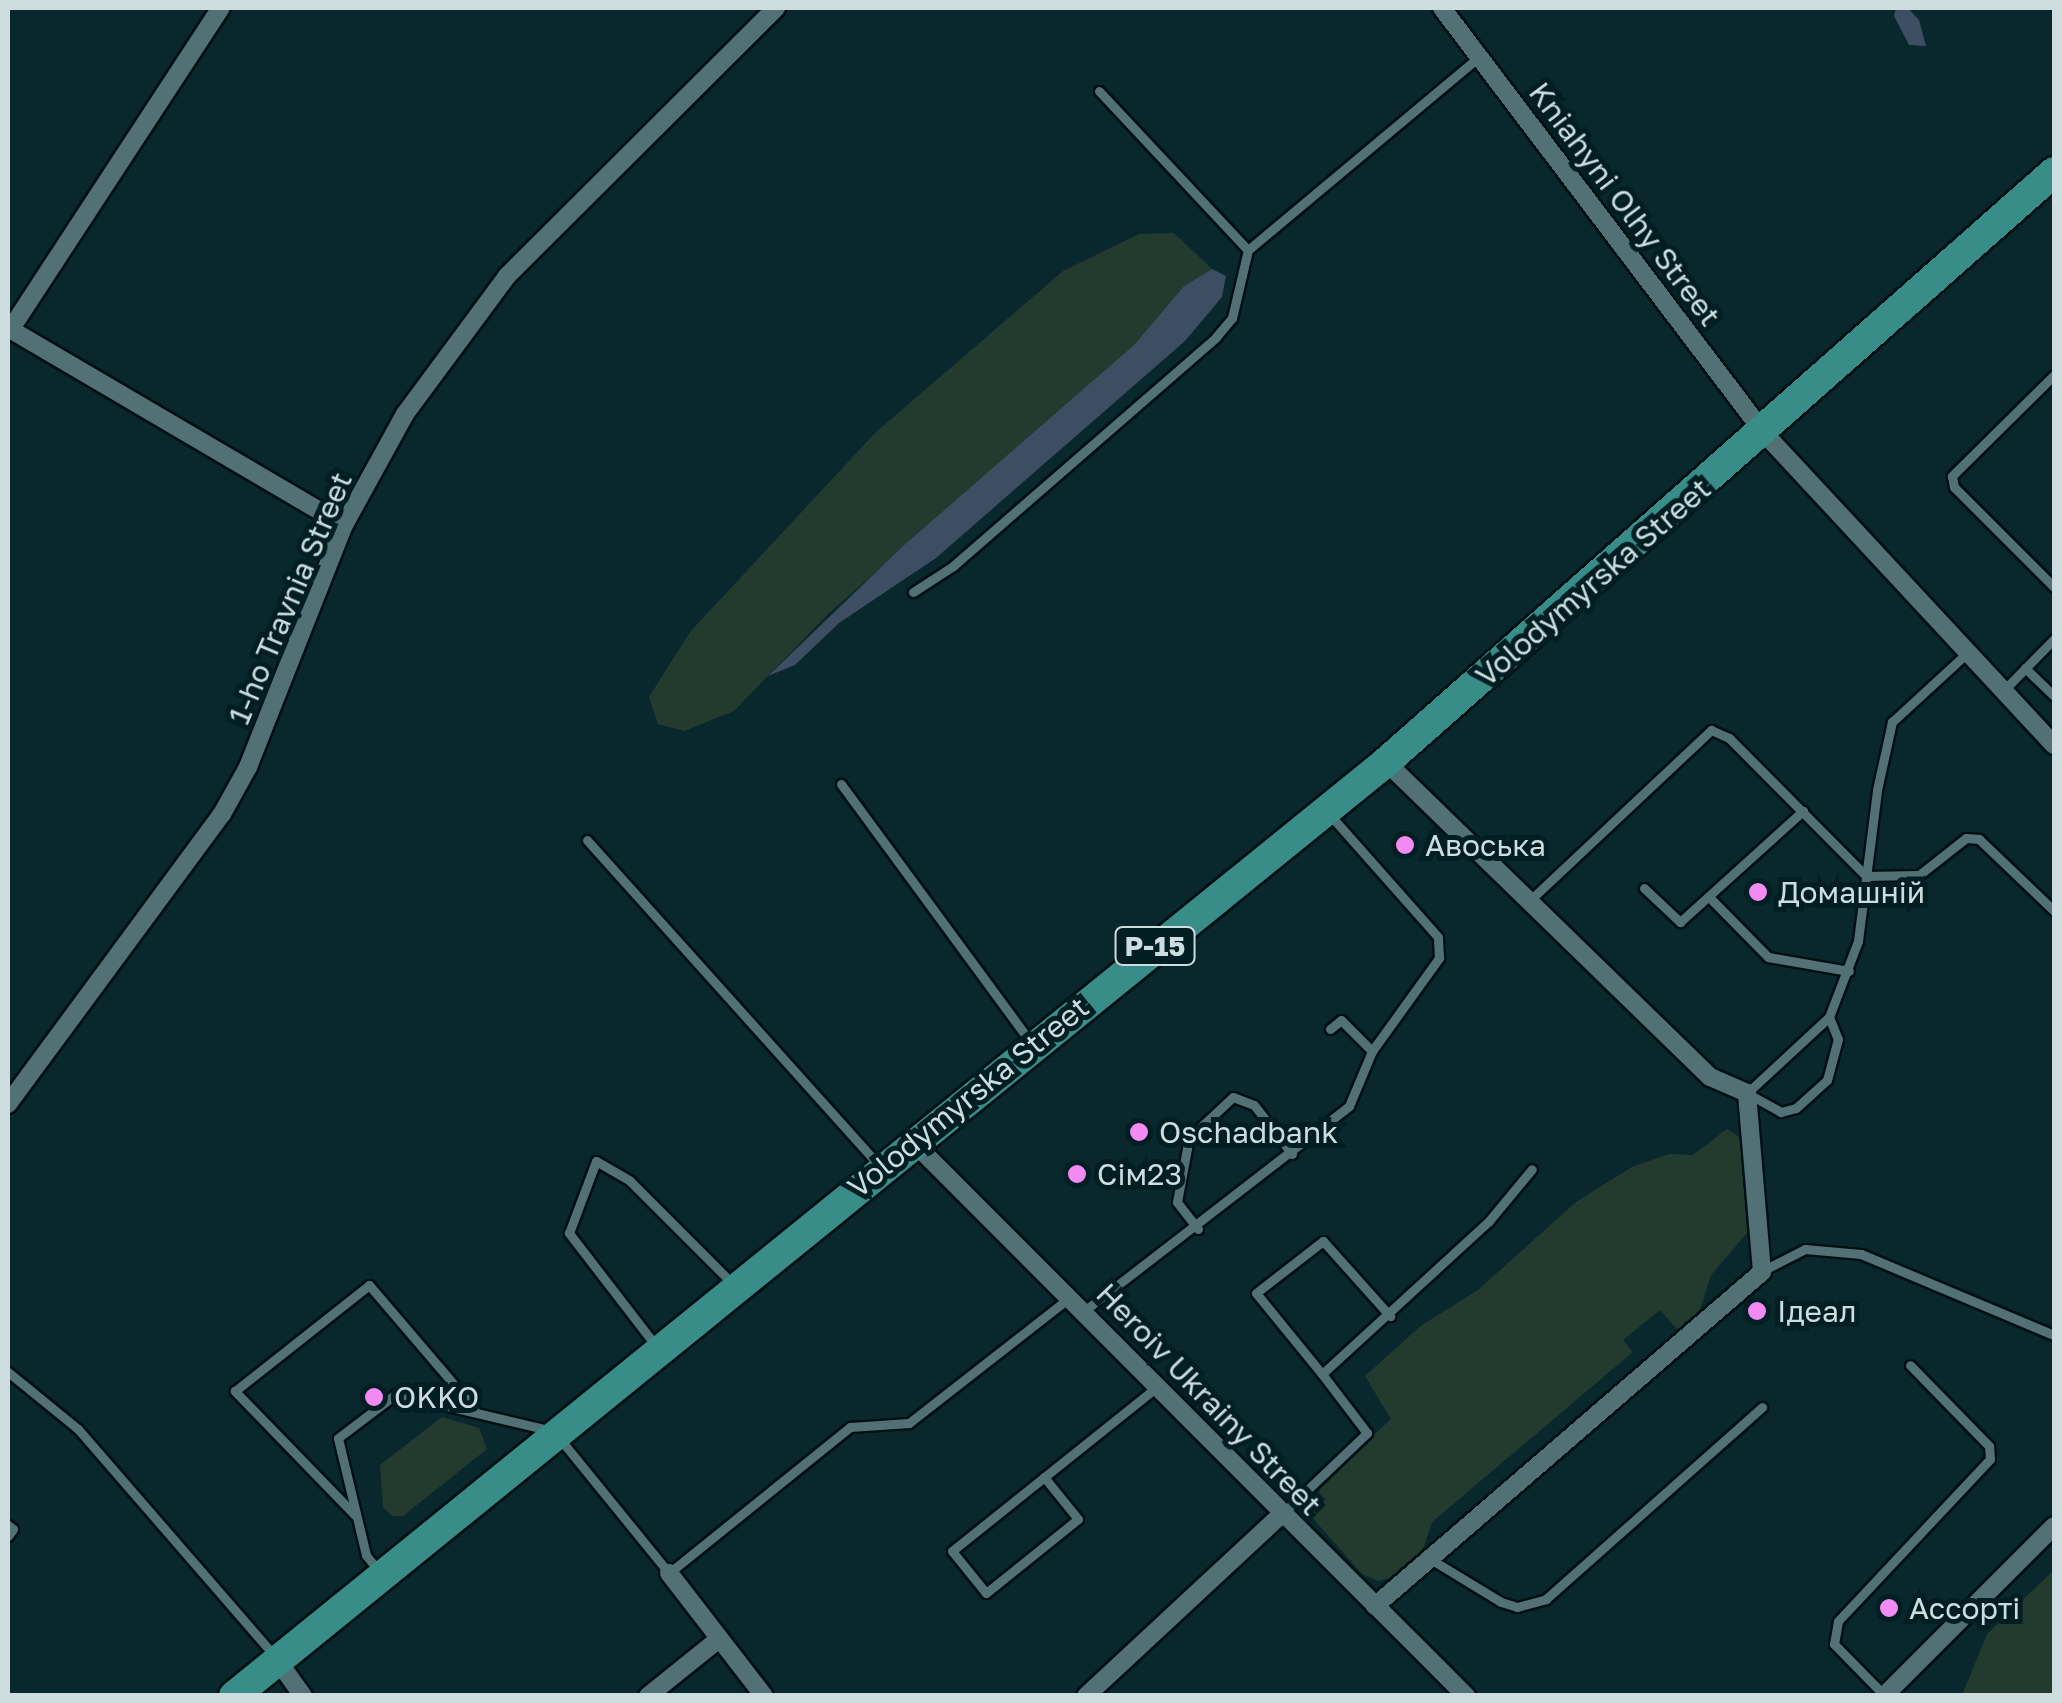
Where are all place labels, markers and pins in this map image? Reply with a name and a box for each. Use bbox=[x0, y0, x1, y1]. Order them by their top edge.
place label: Авоська bbox=[1425, 827, 1546, 863]
marker: Авоська bbox=[1394, 834, 1416, 856]
place label: Домашній bbox=[1778, 874, 1925, 910]
marker: Домашній bbox=[1747, 881, 1769, 903]
place label: Oschadbank bbox=[1159, 1114, 1338, 1150]
marker: Oschadbank bbox=[1128, 1121, 1150, 1143]
place label: Сім23 bbox=[1097, 1156, 1182, 1192]
marker: Сім23 bbox=[1066, 1163, 1088, 1185]
place label: Ідеал bbox=[1777, 1293, 1856, 1329]
marker: Ідеал bbox=[1746, 1300, 1768, 1322]
place label: OKKO bbox=[394, 1379, 479, 1415]
marker: OKKO bbox=[363, 1386, 385, 1408]
place label: Ассорті bbox=[1909, 1590, 2020, 1626]
marker: Ассорті bbox=[1878, 1597, 1900, 1619]

